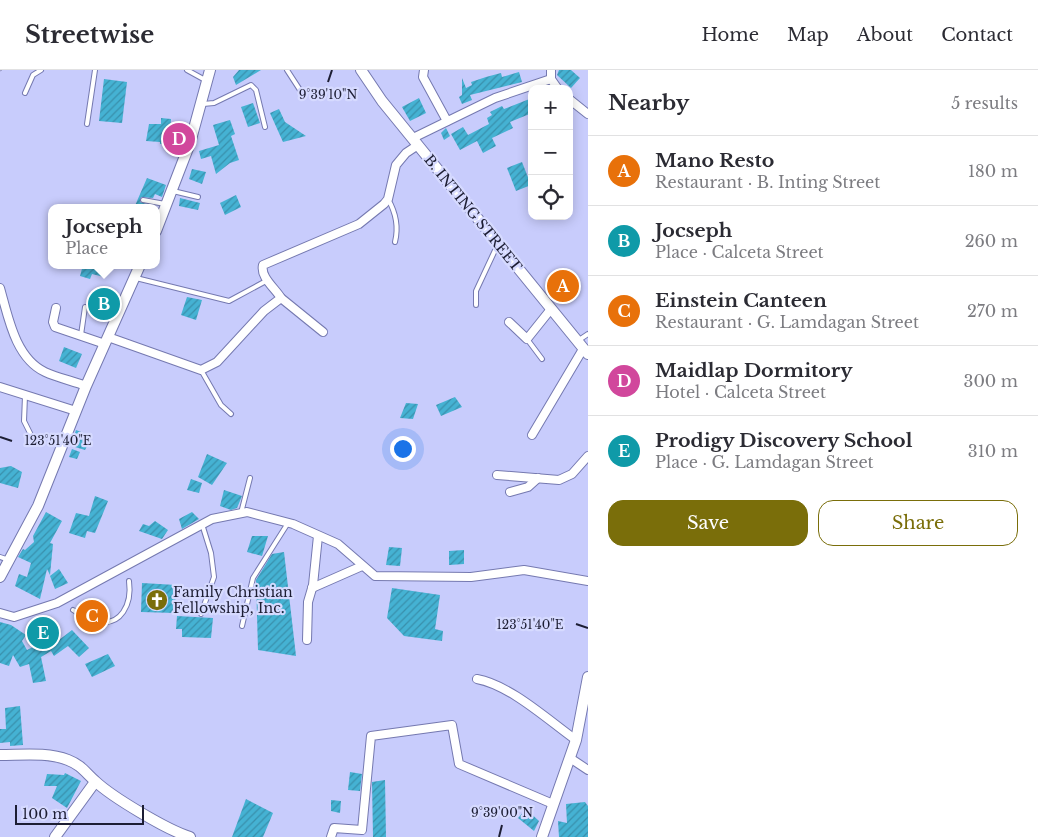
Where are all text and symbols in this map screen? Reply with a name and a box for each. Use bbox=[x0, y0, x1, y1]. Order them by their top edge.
text: Streetwise bbox=[25, 20, 154, 49]
text: Home bbox=[701, 24, 759, 46]
text: Map bbox=[787, 24, 829, 46]
text: About bbox=[857, 24, 913, 46]
text: Contact bbox=[941, 24, 1013, 46]
map controls bbox=[528, 85, 573, 220]
button: + bbox=[528, 85, 573, 130]
text: 9°39'10"N bbox=[299, 87, 358, 102]
text: Nearby bbox=[608, 90, 689, 116]
text: 5 results bbox=[951, 93, 1018, 113]
pin: D bbox=[163, 120, 195, 158]
button: − bbox=[528, 130, 573, 175]
text: Mano Resto bbox=[655, 149, 774, 172]
street label: B. INTING STREET bbox=[420, 151, 526, 275]
text: A bbox=[618, 161, 630, 181]
text: 180 m bbox=[968, 161, 1018, 181]
text: Restaurant · B. Inting Street bbox=[655, 172, 880, 192]
button: locate bbox=[528, 175, 573, 220]
popup bbox=[48, 204, 160, 269]
text: Jocseph bbox=[65, 215, 143, 238]
text: Jocseph bbox=[655, 219, 732, 242]
text: B bbox=[618, 231, 630, 251]
text: 260 m bbox=[965, 231, 1018, 251]
text: Place bbox=[65, 238, 108, 258]
text: Place · Calceta Street bbox=[655, 242, 824, 262]
pin: A bbox=[547, 267, 579, 305]
pin: B bbox=[88, 285, 120, 323]
text: Einstein Canteen bbox=[655, 289, 827, 312]
text: C bbox=[617, 301, 631, 321]
text: 270 m bbox=[967, 301, 1018, 321]
text: Restaurant · G. Lamdagan Street bbox=[655, 312, 919, 332]
text: Maidlap Dormitory bbox=[655, 359, 853, 382]
text: D bbox=[617, 371, 631, 391]
text: 300 m bbox=[964, 371, 1018, 391]
text: Hotel · Calceta Street bbox=[655, 382, 826, 402]
text: Prodigy Discovery School bbox=[655, 429, 912, 452]
text: 123°51'40"E bbox=[24, 433, 92, 448]
your location bbox=[390, 436, 416, 462]
text: E bbox=[618, 441, 630, 461]
text: 310 m bbox=[968, 441, 1018, 461]
text: Place · G. Lamdagan Street bbox=[655, 452, 874, 472]
button: Save bbox=[608, 500, 808, 546]
button: Share bbox=[818, 500, 1018, 546]
place label: Family Christian Fellowship, Inc. bbox=[173, 583, 293, 617]
church icon: Family Christian Fellowship, Inc. bbox=[145, 588, 169, 612]
pin: C bbox=[76, 597, 108, 635]
pin: E bbox=[27, 614, 59, 652]
text: 123°51'40"E bbox=[496, 617, 564, 632]
scale bar bbox=[15, 802, 144, 825]
text: 100 m bbox=[22, 805, 67, 823]
text: 9°39'00"N bbox=[471, 805, 533, 820]

